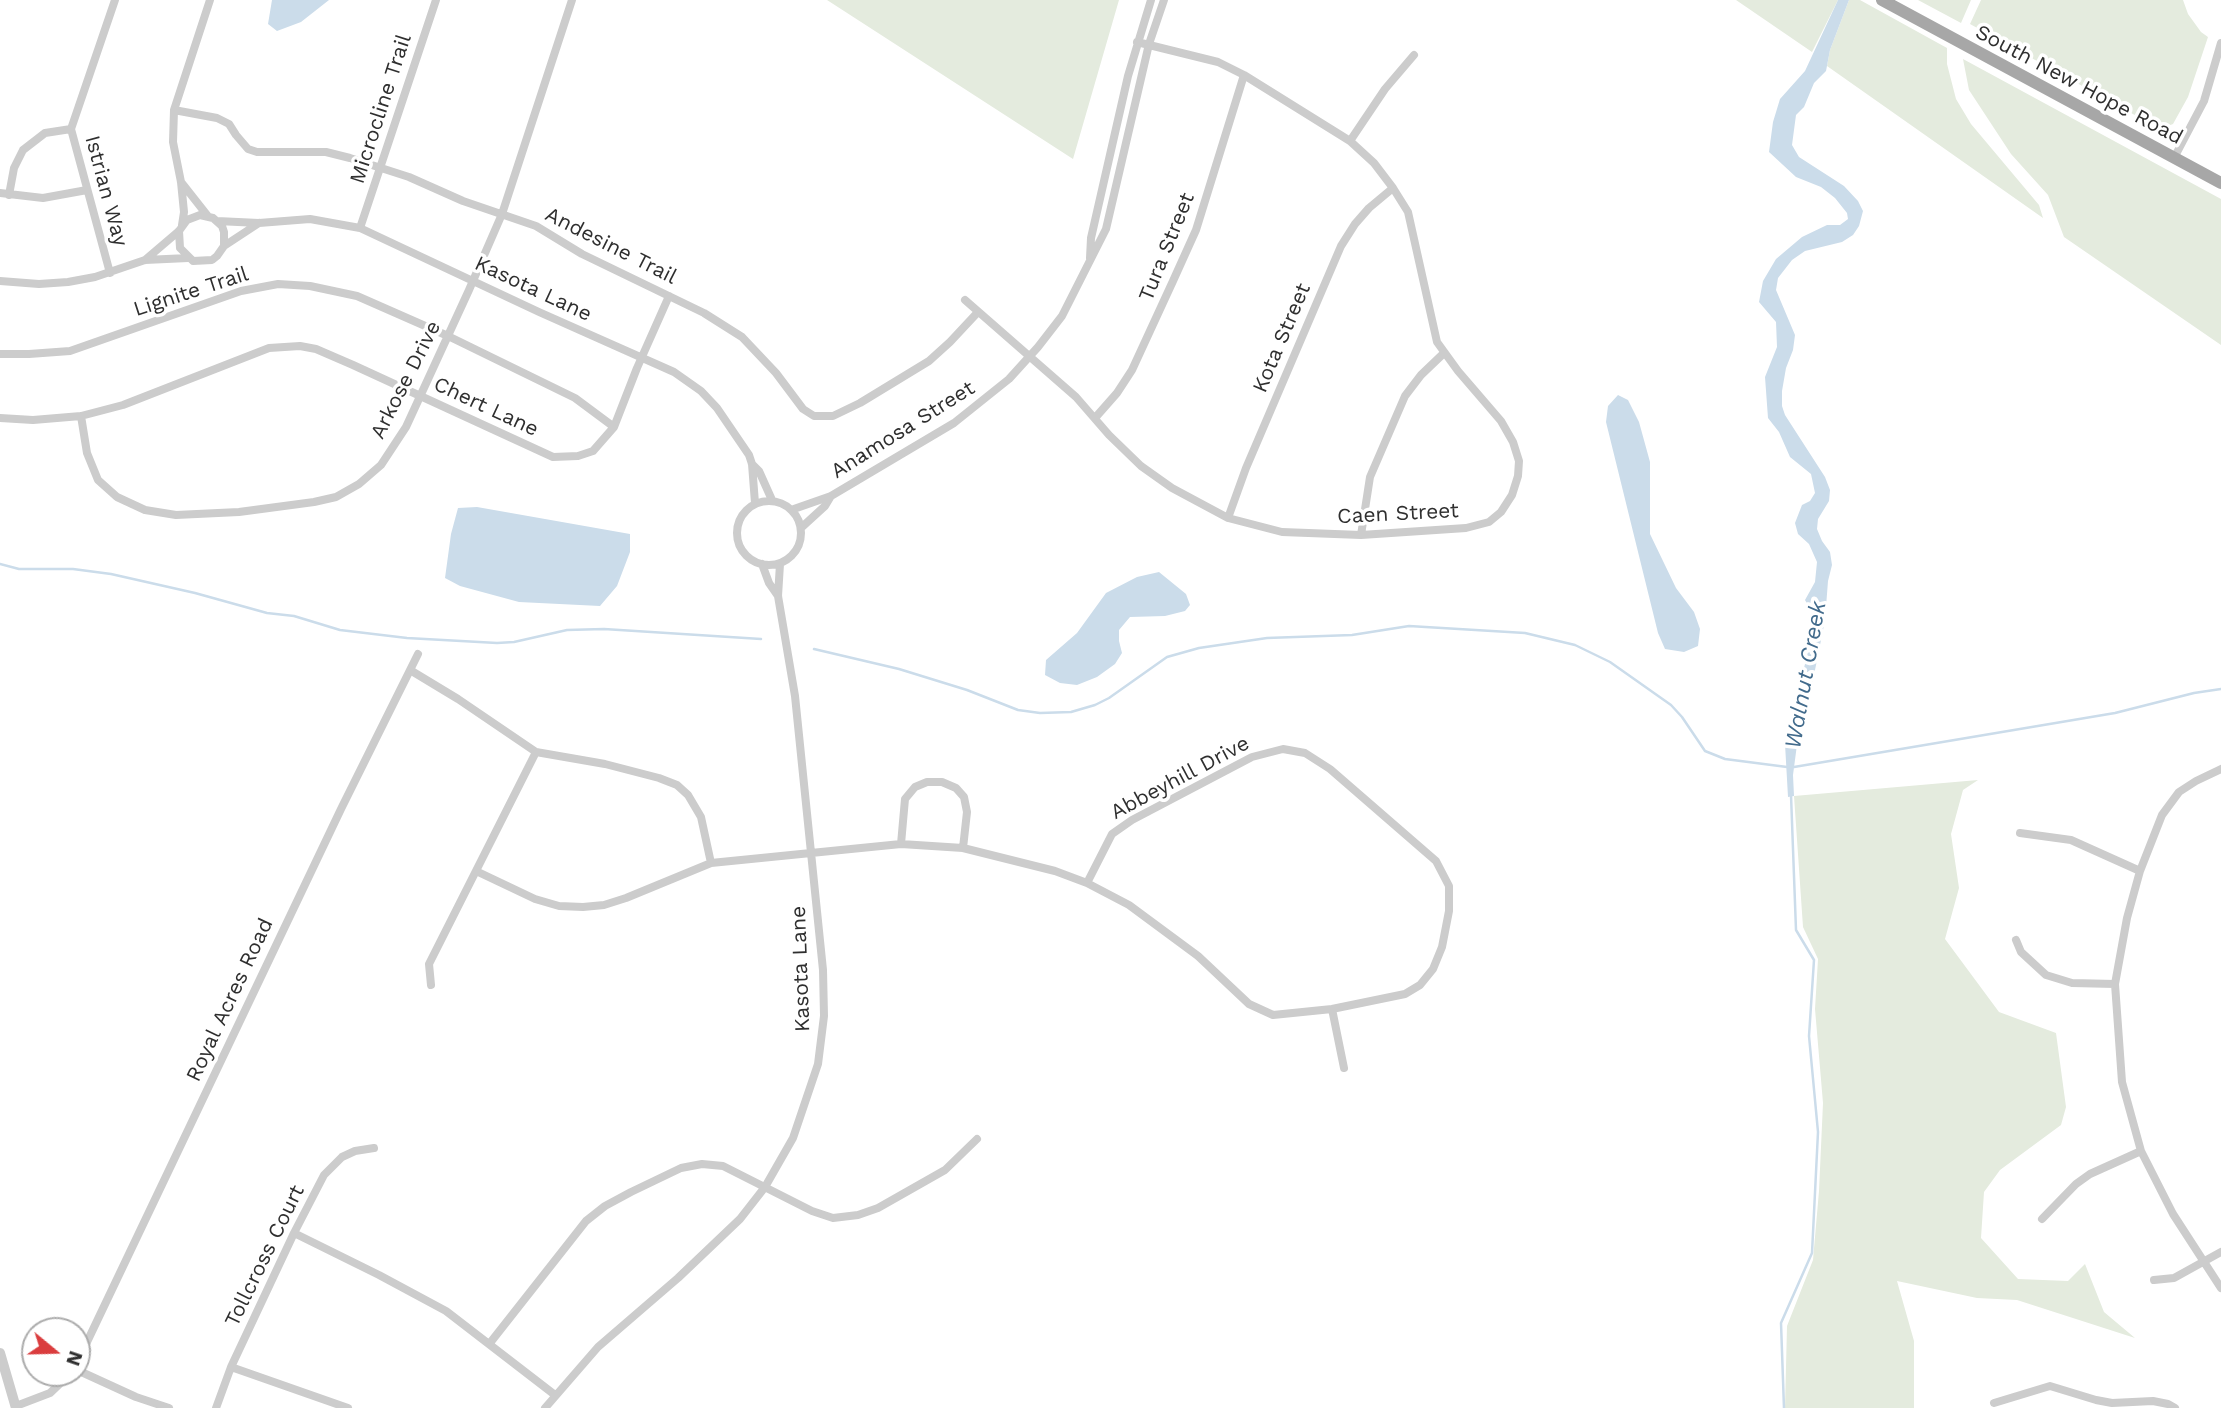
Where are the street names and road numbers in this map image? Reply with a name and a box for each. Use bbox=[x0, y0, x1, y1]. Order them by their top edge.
street label: South New Hope Road bbox=[1971, 20, 2187, 150]
street label: Microcline Trail bbox=[345, 31, 417, 187]
street label: Istrian Way bbox=[79, 133, 133, 249]
street label: Tura Street bbox=[1134, 189, 1200, 305]
street label: Andesine Trail bbox=[541, 202, 681, 290]
street label: Kasota Lane bbox=[470, 251, 596, 327]
street label: Lignite Trail bbox=[130, 262, 252, 322]
street label: Kota Street bbox=[1248, 280, 1316, 396]
street label: Arkose Drive bbox=[365, 317, 447, 443]
street label: Chert Lane bbox=[429, 372, 543, 442]
street label: Anamosa Street bbox=[826, 376, 980, 484]
street label: Caen Street bbox=[1337, 498, 1459, 530]
street label: Abbeyhill Drive bbox=[1106, 731, 1254, 825]
street label: Kasota Lane bbox=[786, 905, 816, 1033]
street label: Royal Acres Road bbox=[181, 914, 279, 1086]
street label: Tollcross Court bbox=[220, 1181, 310, 1331]

